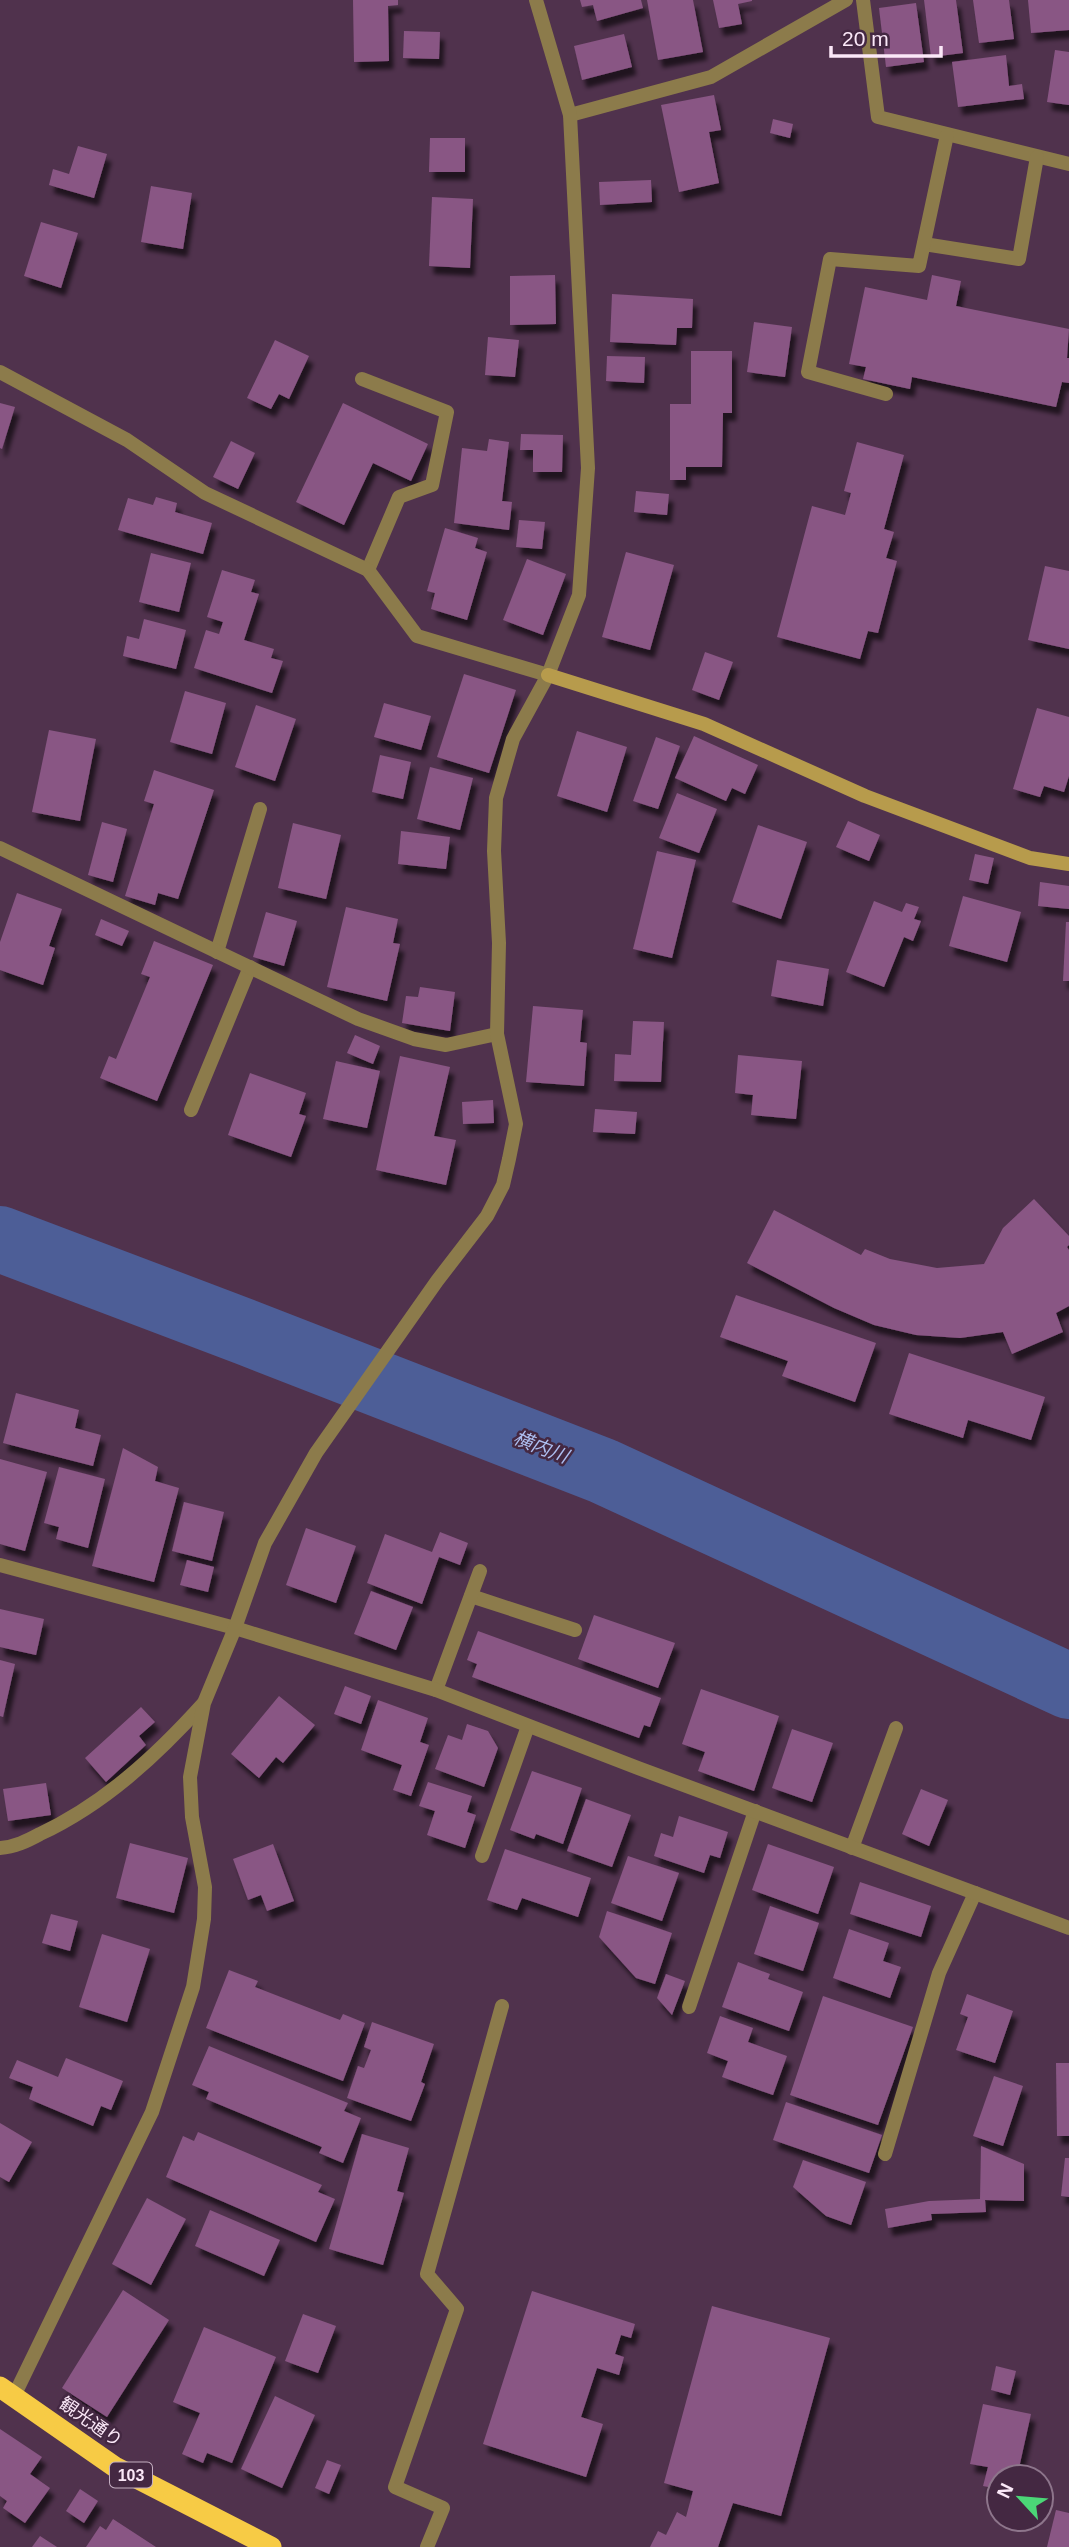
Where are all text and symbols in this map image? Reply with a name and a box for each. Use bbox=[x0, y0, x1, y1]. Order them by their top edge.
scale bar bbox=[831, 14, 941, 58]
text: 20 m bbox=[842, 27, 889, 50]
water label: 横内川 bbox=[511, 1427, 573, 1468]
street label: 観光通り bbox=[56, 2393, 126, 2451]
road number: 103 bbox=[110, 2462, 152, 2488]
north arrow bbox=[985, 2463, 1055, 2533]
text: N bbox=[993, 2480, 1018, 2502]

